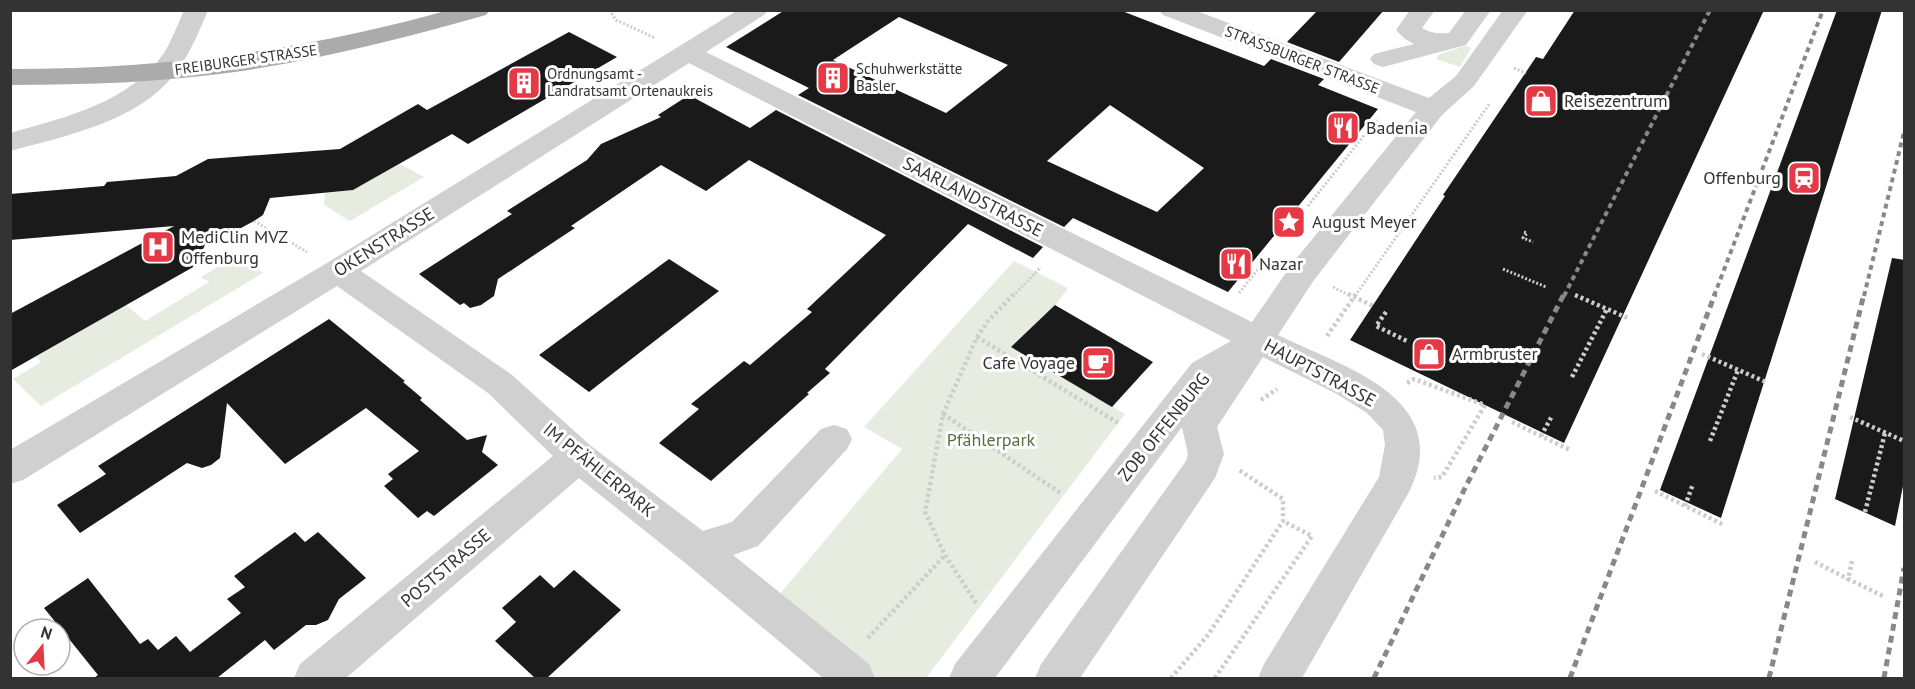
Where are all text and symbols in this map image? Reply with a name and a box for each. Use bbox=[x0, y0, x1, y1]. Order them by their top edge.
street label: STRASSBURGER STRASSE bbox=[1222, 21, 1382, 98]
street label: FREIBURGER STRASSE bbox=[173, 40, 318, 79]
place label: Schuhwerkstätte Basler bbox=[856, 59, 962, 95]
building icon: Schuhwerkstätte Basler bbox=[815, 60, 851, 96]
place label: Ordnungsamt - Landratsamt Ortenaukreis bbox=[547, 64, 713, 100]
building icon: Ordnungsamt - Landratsamt Ortenaukreis bbox=[506, 65, 542, 101]
shop icon: Reisezentrum bbox=[1523, 83, 1559, 119]
place label: Reisezentrum bbox=[1564, 89, 1668, 112]
restaurant icon: Badenia bbox=[1325, 110, 1361, 146]
place label: Badenia bbox=[1366, 116, 1428, 139]
street label: SAARLANDSTRASSE bbox=[899, 151, 1047, 242]
station icon: Offenburg bbox=[1786, 160, 1822, 196]
place label: Offenburg bbox=[1703, 166, 1781, 189]
street label: OKENSTRASSE bbox=[329, 202, 438, 282]
place icon: August Meyer bbox=[1271, 204, 1307, 240]
place label: August Meyer bbox=[1312, 210, 1417, 233]
place label: MediClin MVZ Offenburg bbox=[181, 225, 288, 269]
hospital icon: MediClin MVZ Offenburg bbox=[140, 229, 176, 265]
restaurant icon: Nazar bbox=[1218, 246, 1254, 282]
place label: Nazar bbox=[1259, 252, 1303, 275]
street label: HAUPTSTRASSE bbox=[1260, 333, 1380, 412]
shop icon: Armbruster bbox=[1411, 336, 1447, 372]
place label: Armbruster bbox=[1452, 342, 1538, 365]
cafe icon: Cafe Voyage bbox=[1080, 345, 1116, 381]
place label: Cafe Voyage bbox=[982, 351, 1075, 374]
street label: ZOB OFFENBURG bbox=[1113, 368, 1214, 486]
street label: IM PFÄHLERPARK bbox=[539, 418, 660, 522]
park label: Pfählerpark bbox=[947, 428, 1036, 451]
street label: POSTSTRASSE bbox=[396, 523, 495, 612]
north arrow bbox=[12, 617, 72, 677]
text: N bbox=[39, 622, 55, 644]

